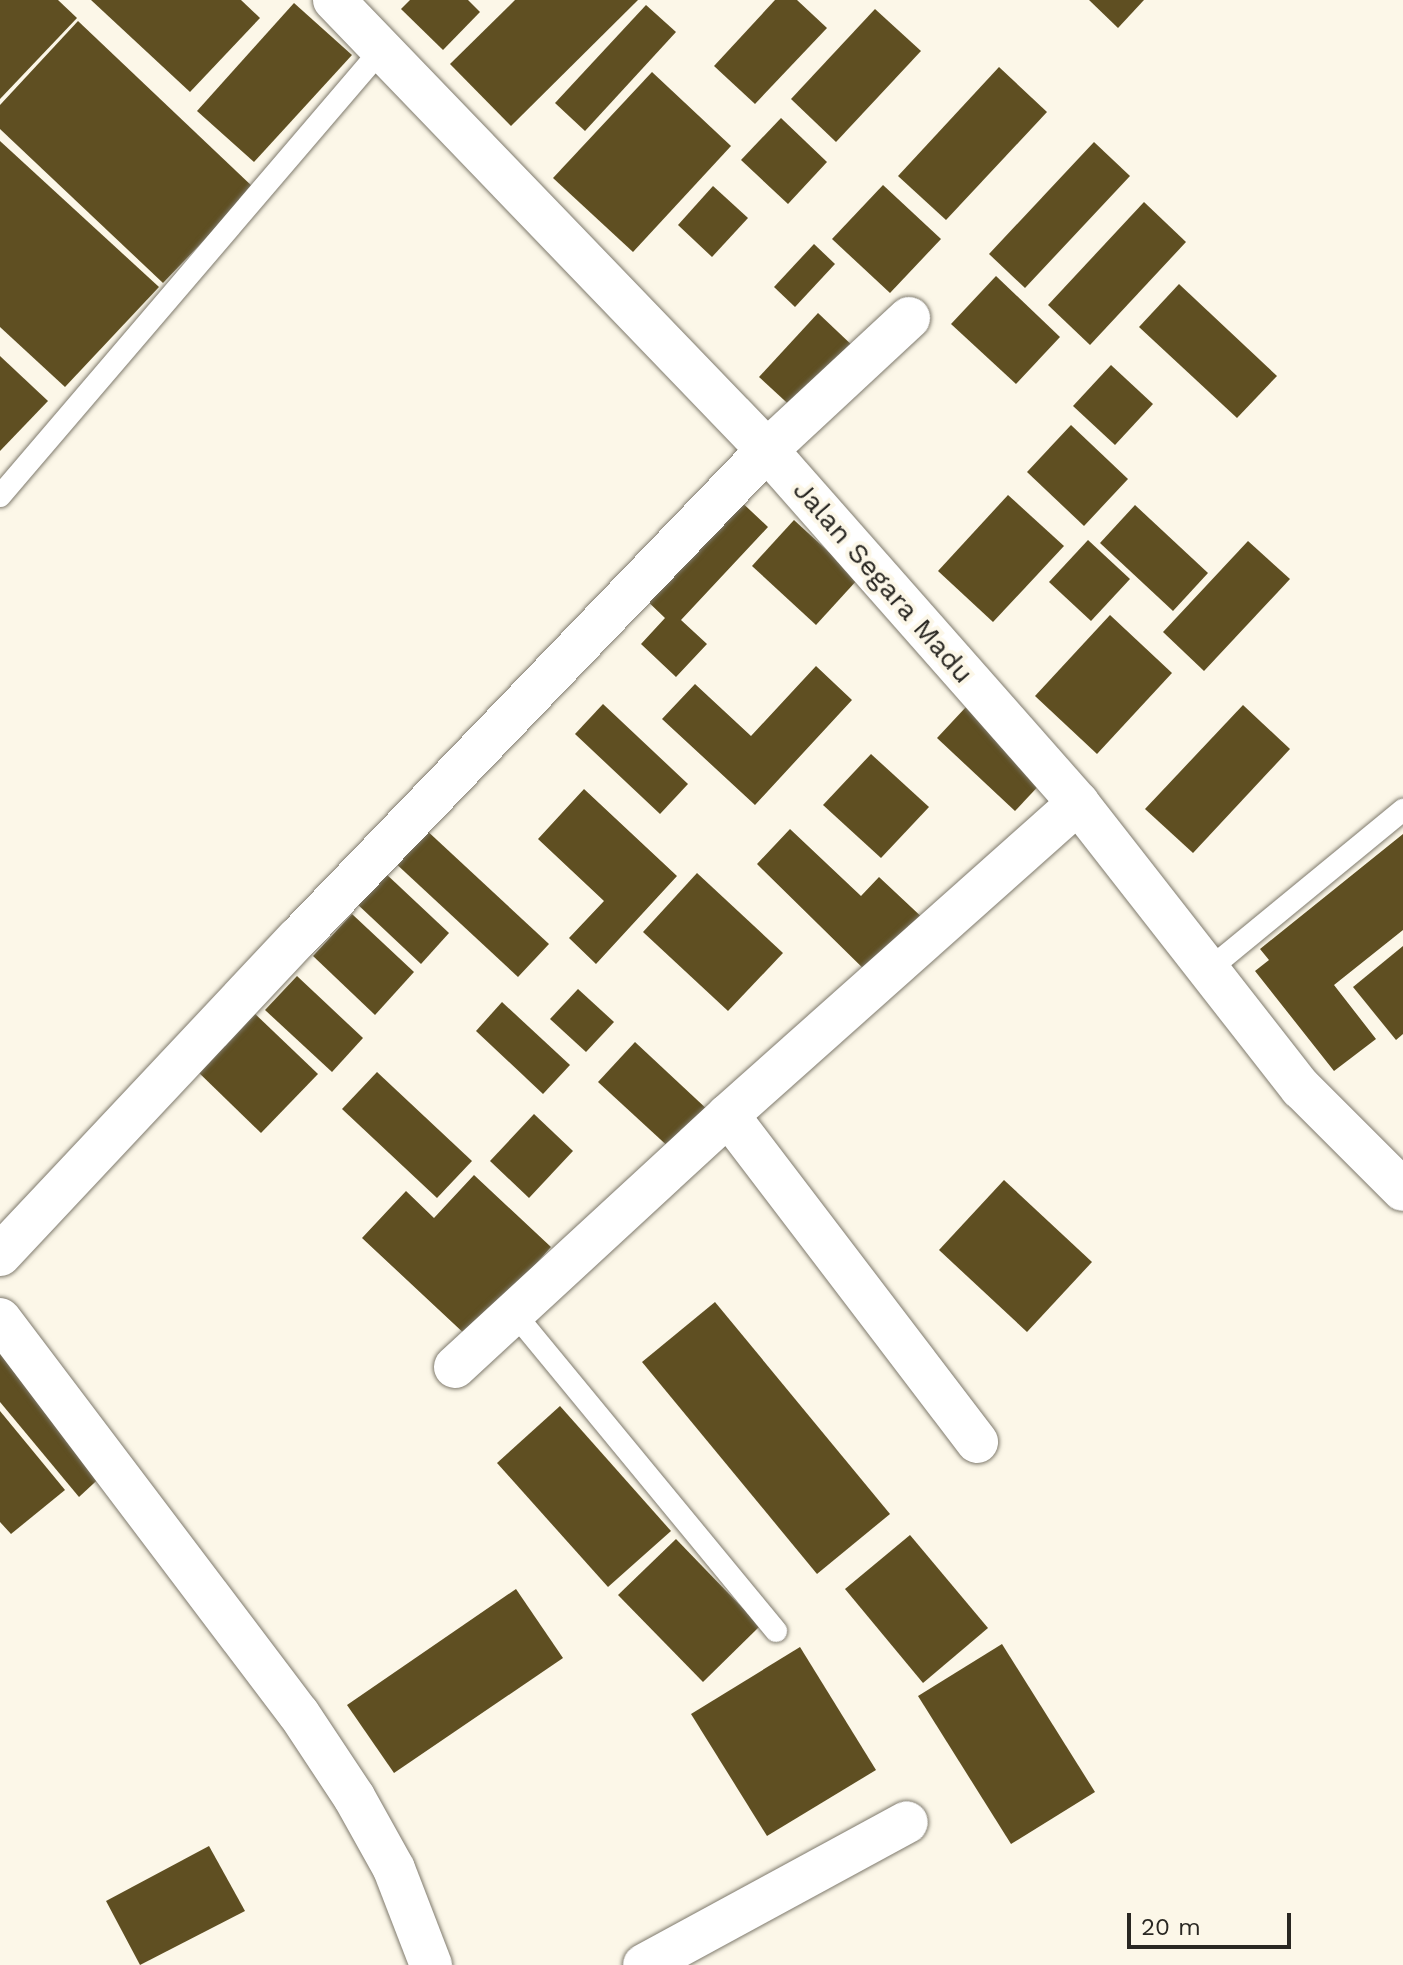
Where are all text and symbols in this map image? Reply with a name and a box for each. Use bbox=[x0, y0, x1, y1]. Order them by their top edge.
street label: Jalan Segara Madu bbox=[786, 474, 980, 690]
scale bar bbox=[1131, 1897, 1295, 1947]
text: 20 m bbox=[1141, 1913, 1201, 1941]

